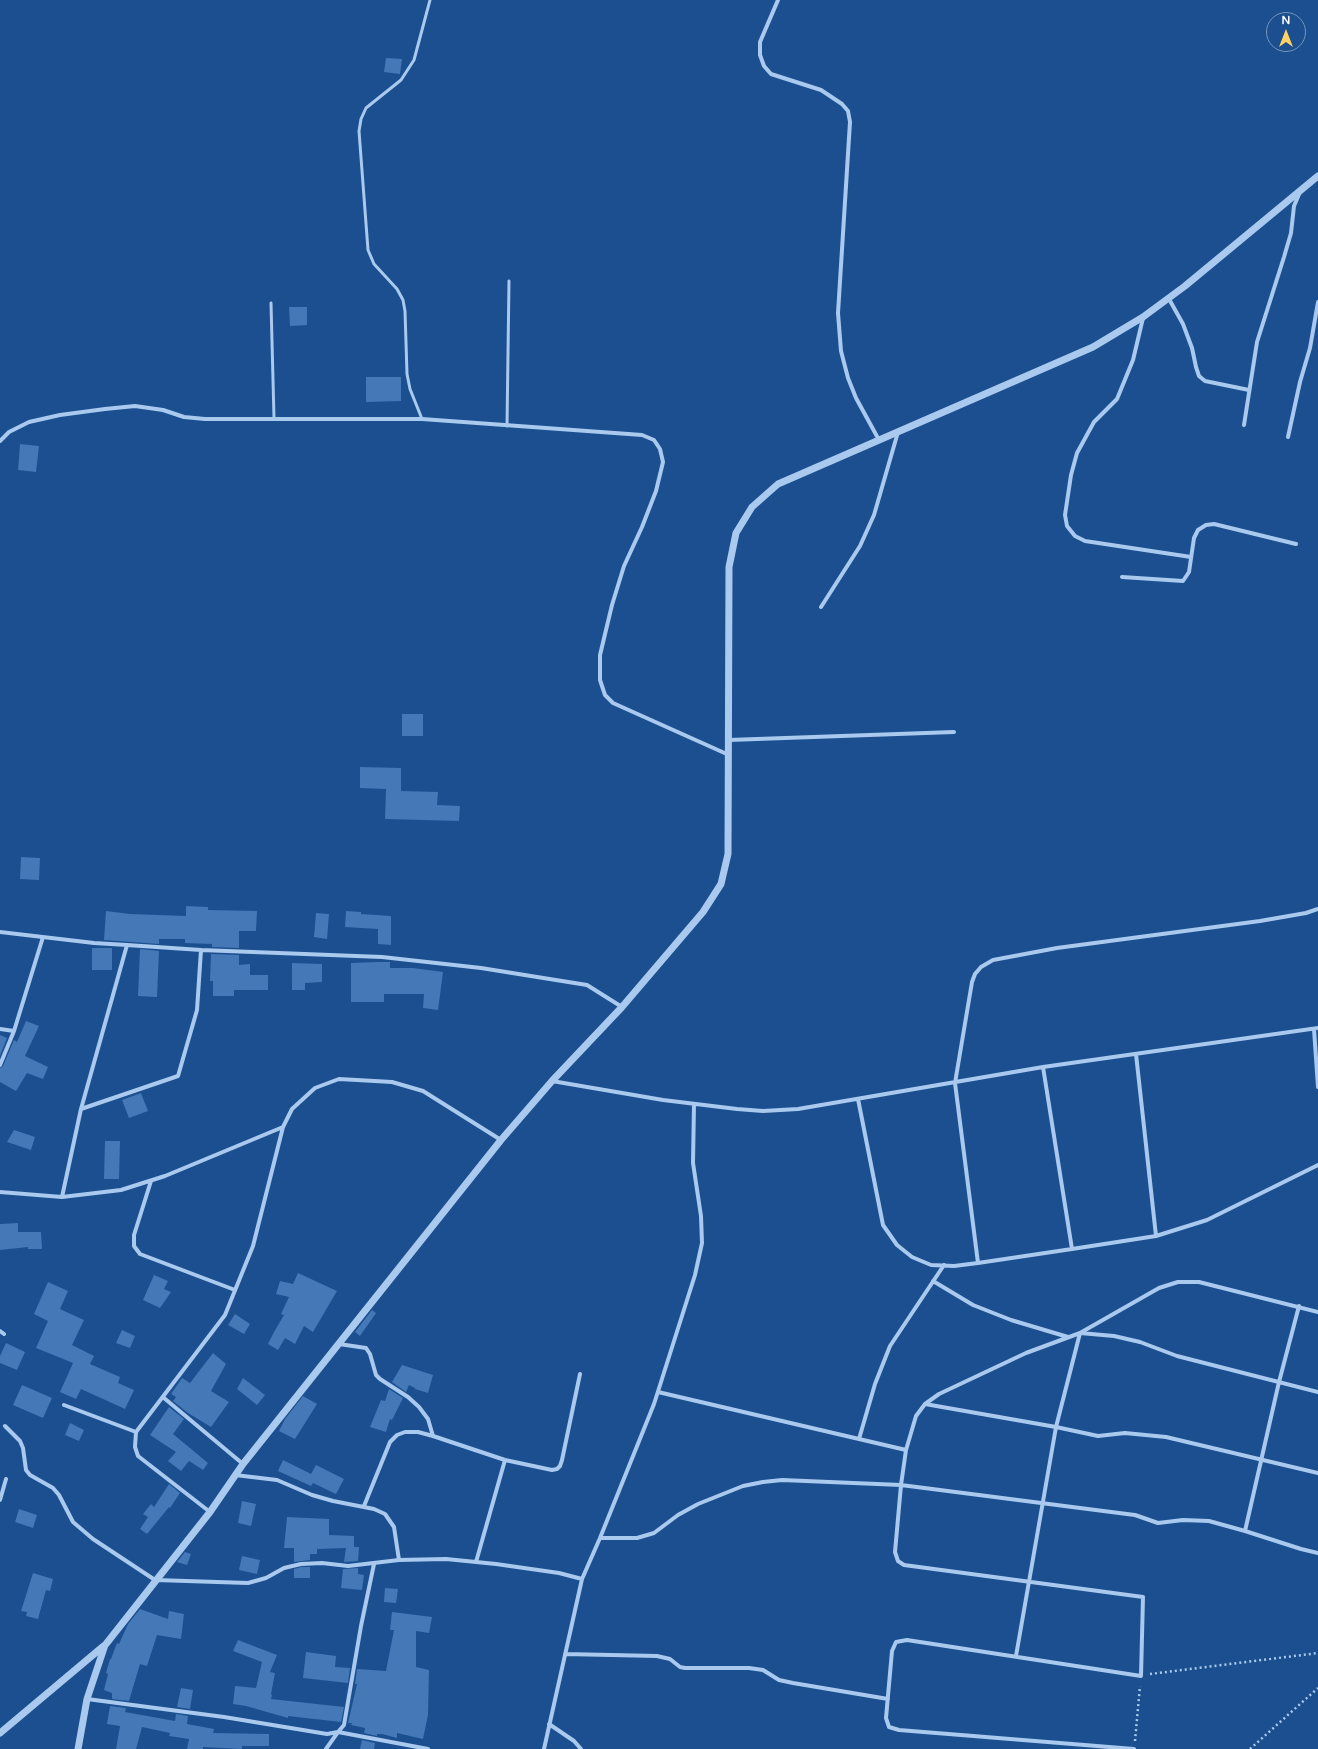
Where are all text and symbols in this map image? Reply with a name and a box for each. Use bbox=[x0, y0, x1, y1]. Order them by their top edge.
north arrow bbox=[1266, 12, 1306, 52]
text: N bbox=[1282, 14, 1290, 27]

